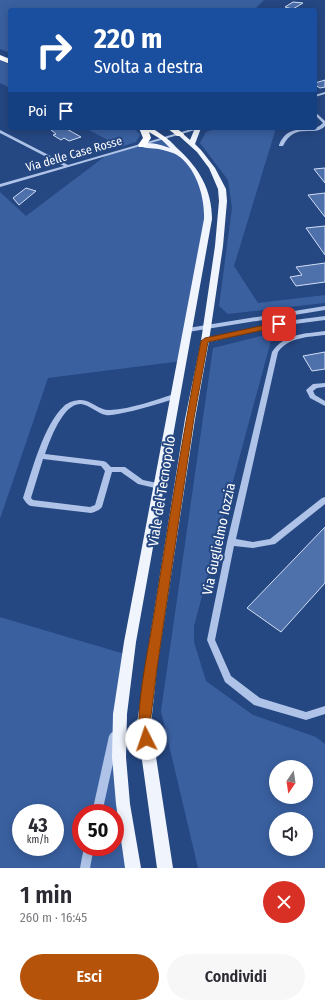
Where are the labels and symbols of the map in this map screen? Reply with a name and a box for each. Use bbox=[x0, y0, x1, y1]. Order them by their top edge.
street label: Via delle Case Rosse bbox=[24, 134, 124, 174]
pin bbox=[262, 307, 296, 341]
street label: Viale del Tecnopolo bbox=[145, 434, 179, 548]
street label: Via Guglielmo Iozzia bbox=[199, 481, 239, 597]
position arrow bbox=[125, 718, 167, 760]
north arrow bbox=[269, 760, 313, 804]
speed limit sign: 50 bbox=[72, 804, 124, 856]

